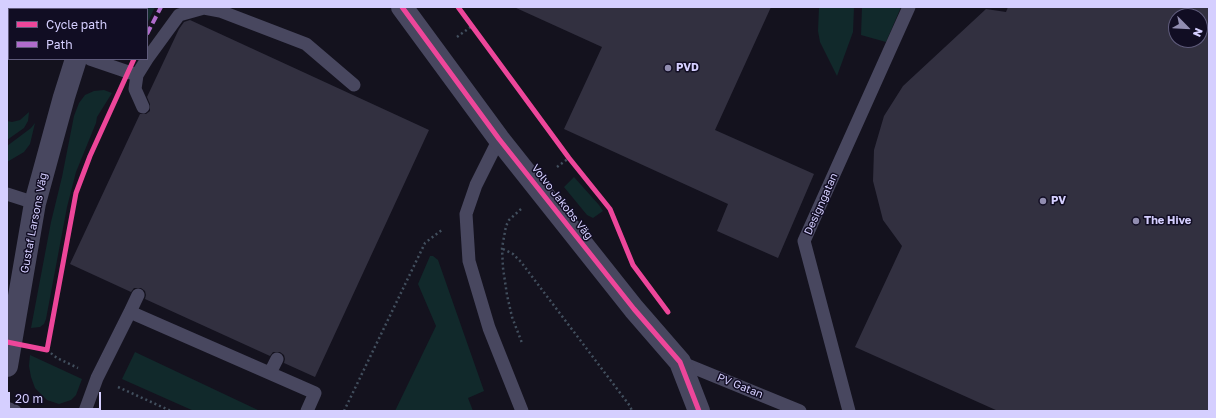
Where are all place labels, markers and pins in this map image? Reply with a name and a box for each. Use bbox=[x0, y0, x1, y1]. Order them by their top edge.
place label: PVD bbox=[676, 61, 699, 75]
marker: PVD bbox=[663, 63, 673, 73]
place label: PV bbox=[1051, 194, 1066, 208]
marker: PV bbox=[1038, 196, 1048, 206]
place label: The Hive bbox=[1144, 214, 1191, 228]
marker: The Hive bbox=[1131, 216, 1141, 226]

